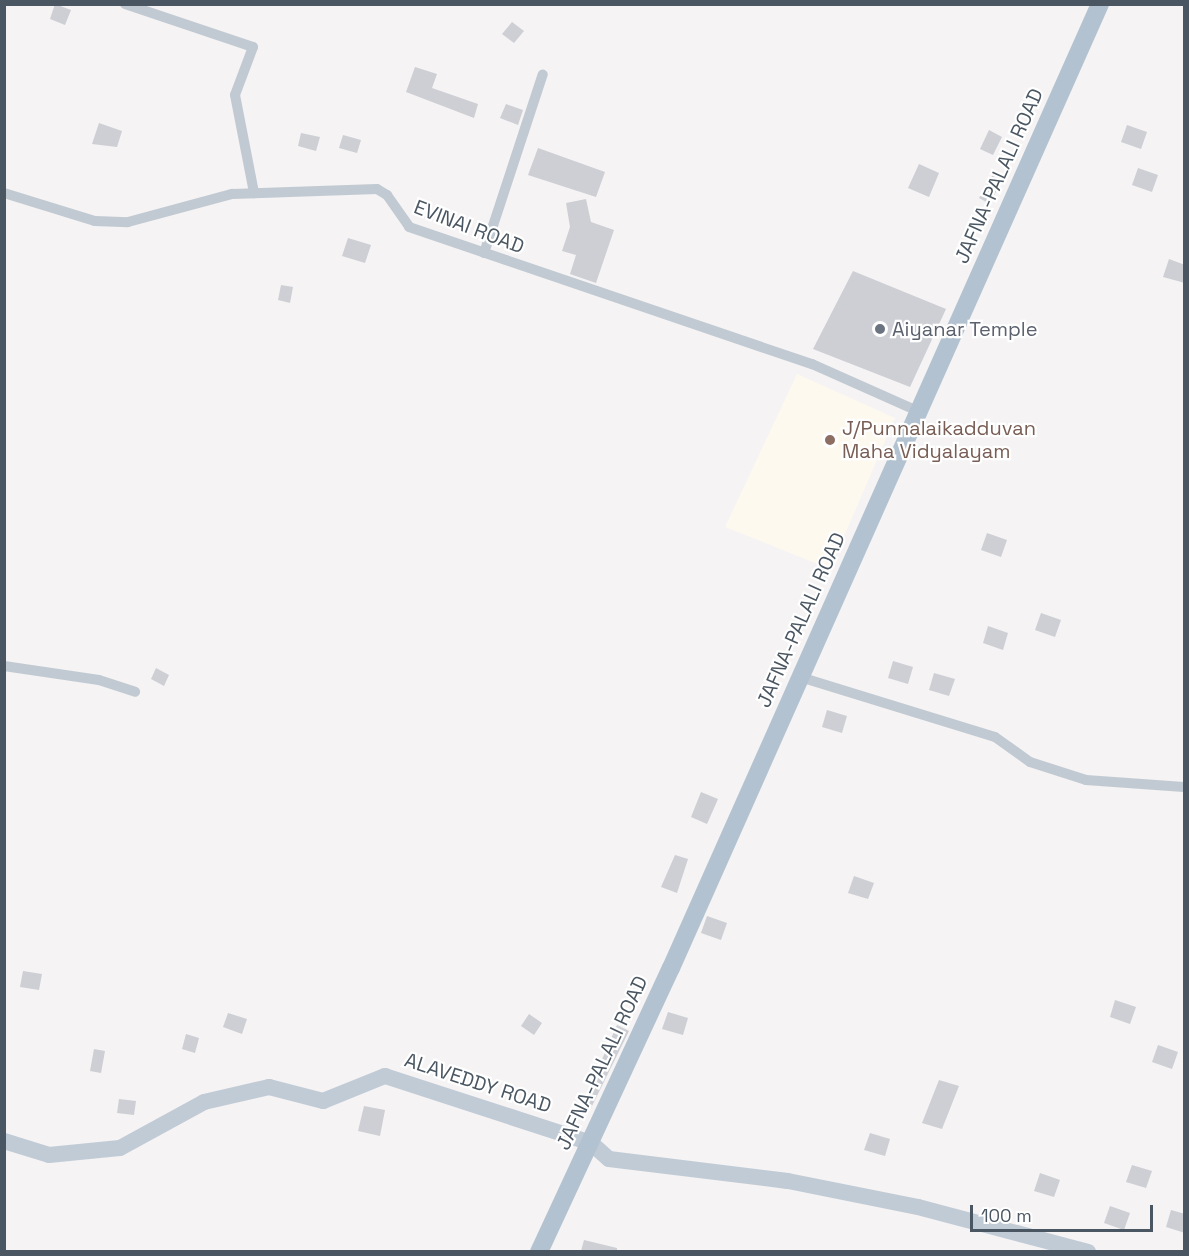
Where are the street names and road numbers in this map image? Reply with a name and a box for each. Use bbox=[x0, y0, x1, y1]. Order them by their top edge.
street label: JAFNA-PALALI ROAD bbox=[950, 85, 1048, 267]
street label: EVINAI ROAD bbox=[411, 195, 527, 259]
street label: JAFNA-PALALI ROAD bbox=[752, 529, 850, 711]
street label: JAFNA-PALALI ROAD bbox=[551, 972, 653, 1154]
street label: ALAVEDDY ROAD bbox=[401, 1048, 555, 1118]

